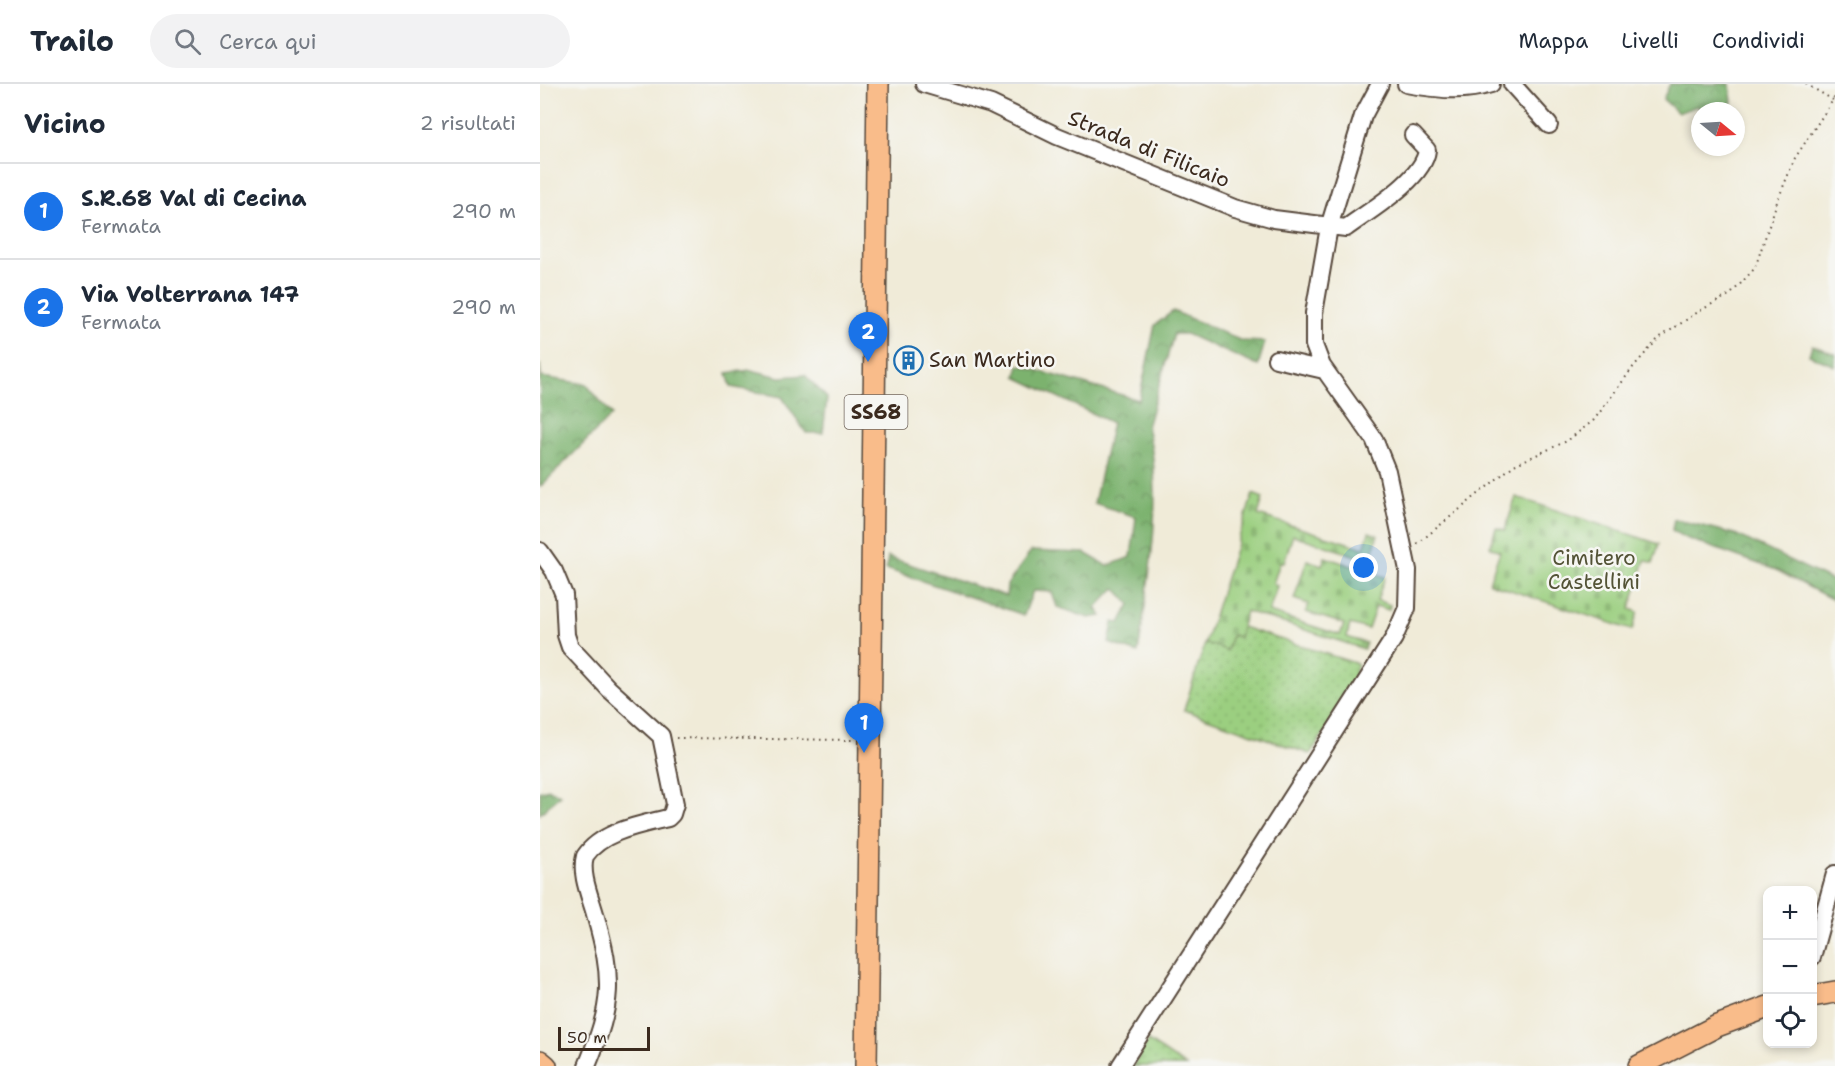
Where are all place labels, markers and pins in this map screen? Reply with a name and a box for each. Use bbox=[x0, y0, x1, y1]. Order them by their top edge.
pin: 2 bbox=[848, 312, 888, 362]
building icon: San Martino bbox=[892, 344, 924, 376]
place label: San Martino bbox=[929, 346, 1055, 374]
pin: 1 bbox=[844, 704, 884, 753]

